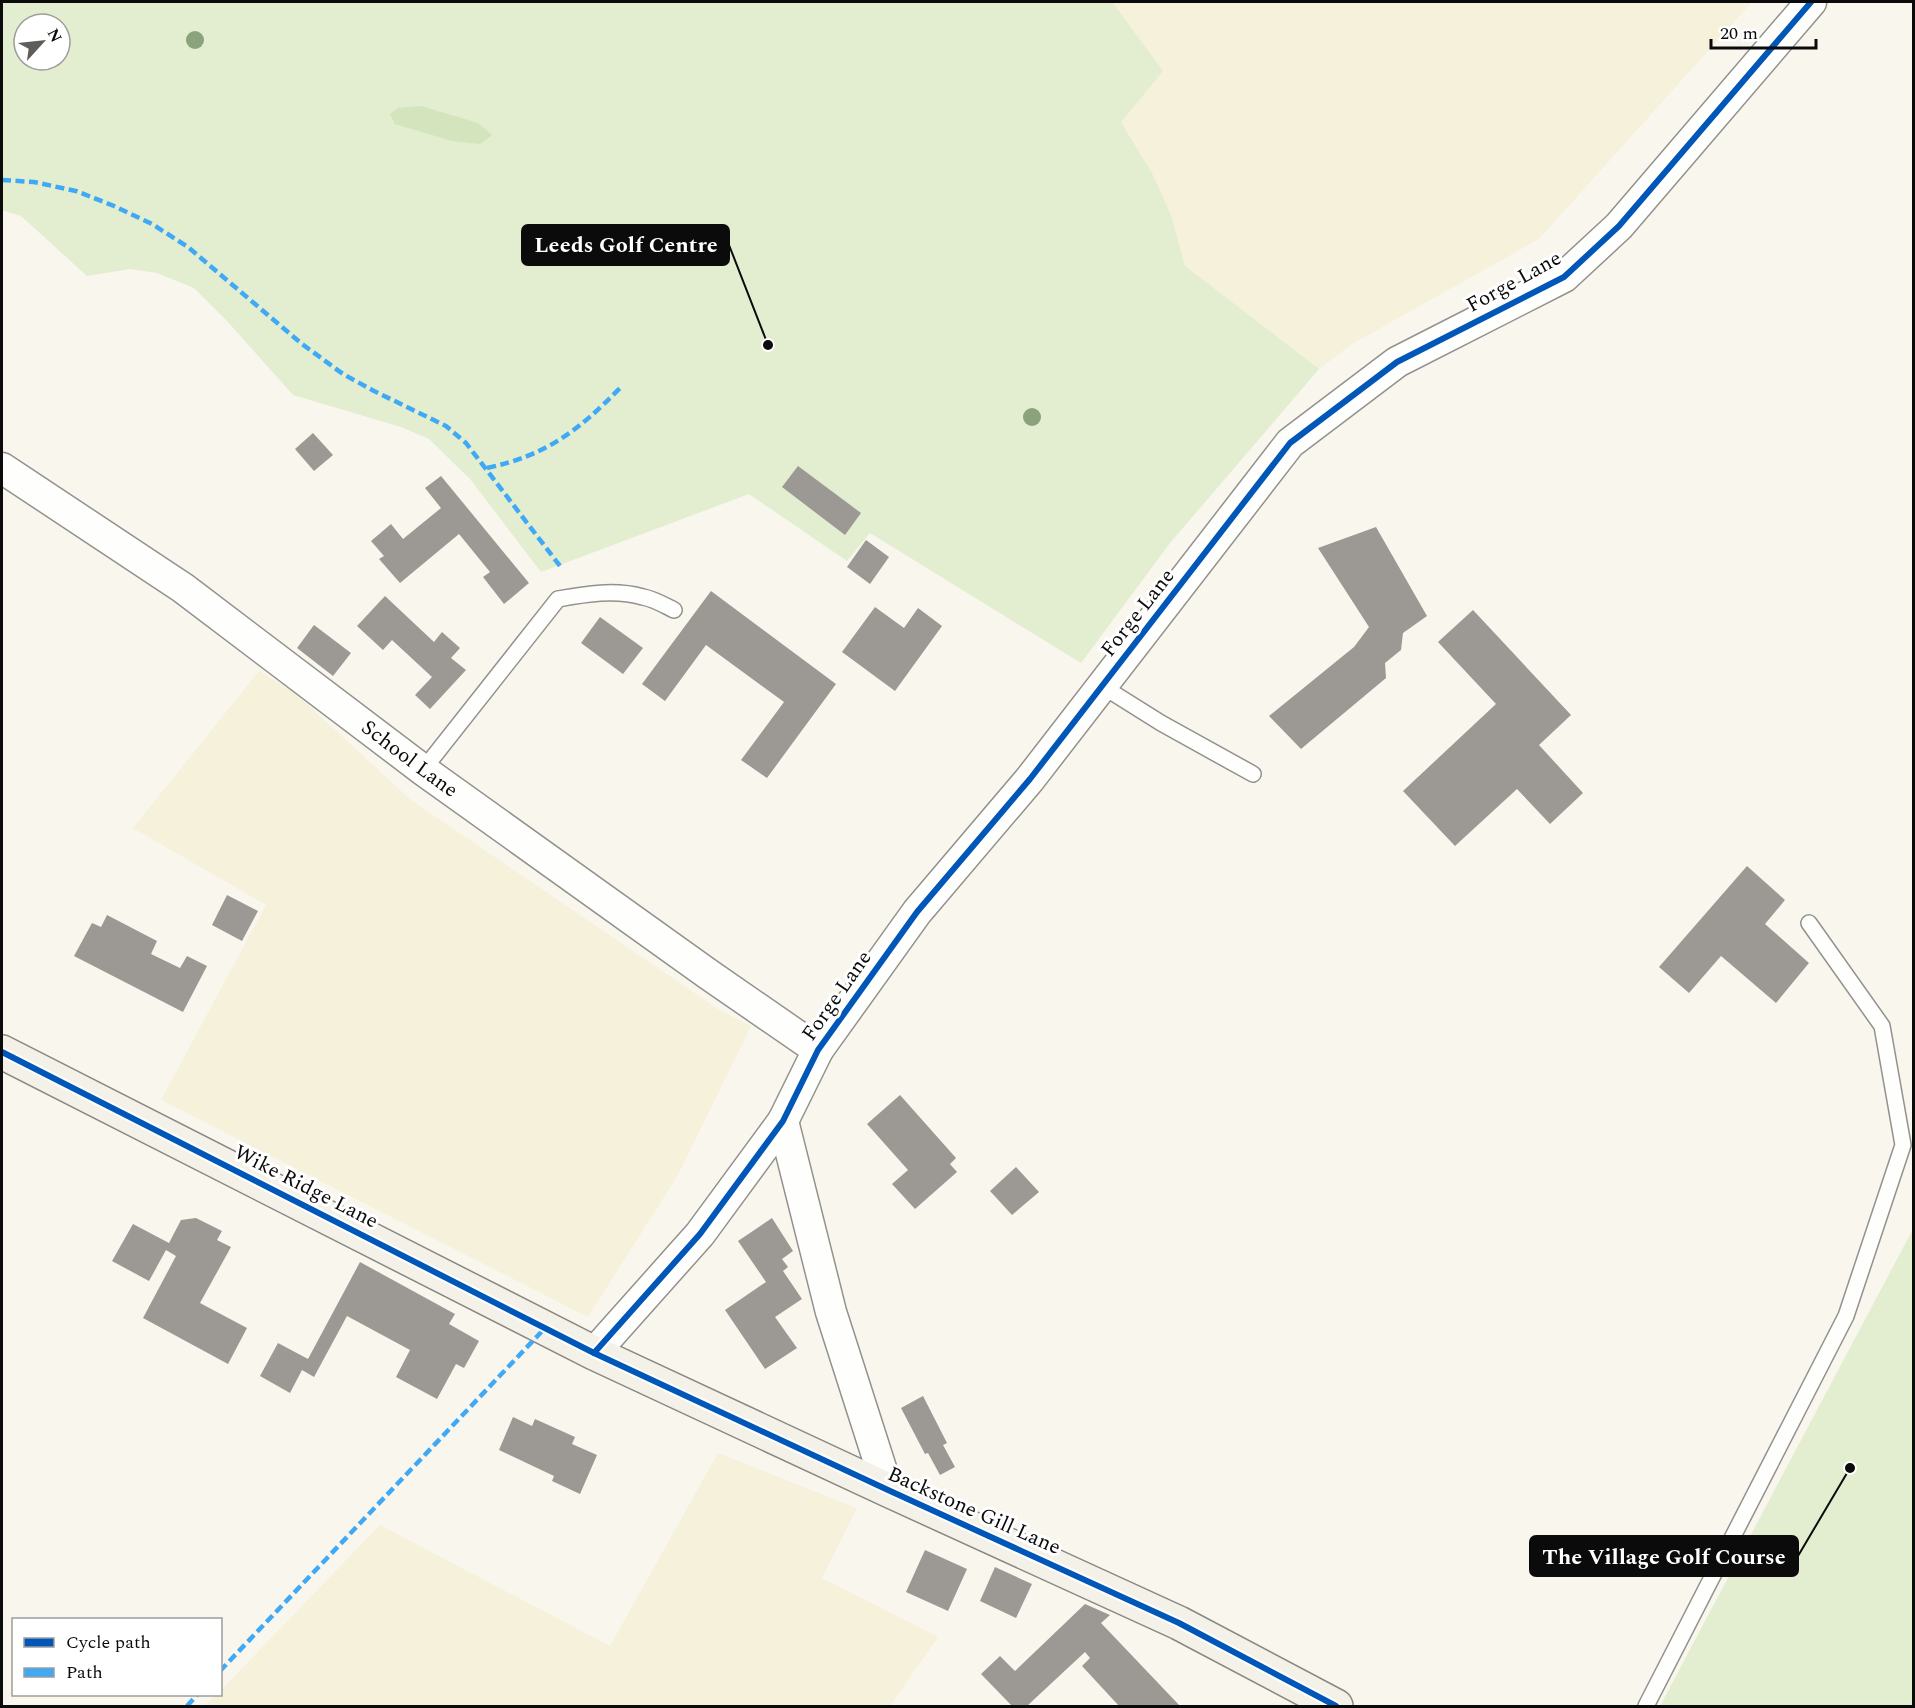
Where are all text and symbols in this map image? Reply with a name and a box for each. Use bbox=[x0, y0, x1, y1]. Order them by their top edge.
north arrow bbox=[12, 12, 72, 72]
scale bar bbox=[1711, 12, 1816, 50]
text: 20 m bbox=[1720, 20, 1758, 47]
text: N bbox=[41, 24, 68, 47]
callout: Leeds Golf Centre bbox=[522, 225, 729, 265]
text: Leeds Golf Centre bbox=[534, 229, 718, 262]
street label: Forge Lane bbox=[1461, 243, 1567, 321]
street label: Forge Lane bbox=[1093, 562, 1183, 664]
street label: School Lane bbox=[354, 712, 465, 806]
street label: Forge Lane bbox=[794, 944, 880, 1048]
street label: Wike Ridge Lane bbox=[228, 1137, 384, 1237]
street label: Backstone Gill Lane bbox=[882, 1458, 1066, 1564]
callout: The Village Golf Course bbox=[1530, 1536, 1798, 1576]
text: The Village Golf Course bbox=[1542, 1541, 1786, 1574]
legend bbox=[12, 1618, 222, 1696]
text: Cycle path bbox=[66, 1629, 151, 1656]
text: Path bbox=[66, 1659, 103, 1686]

